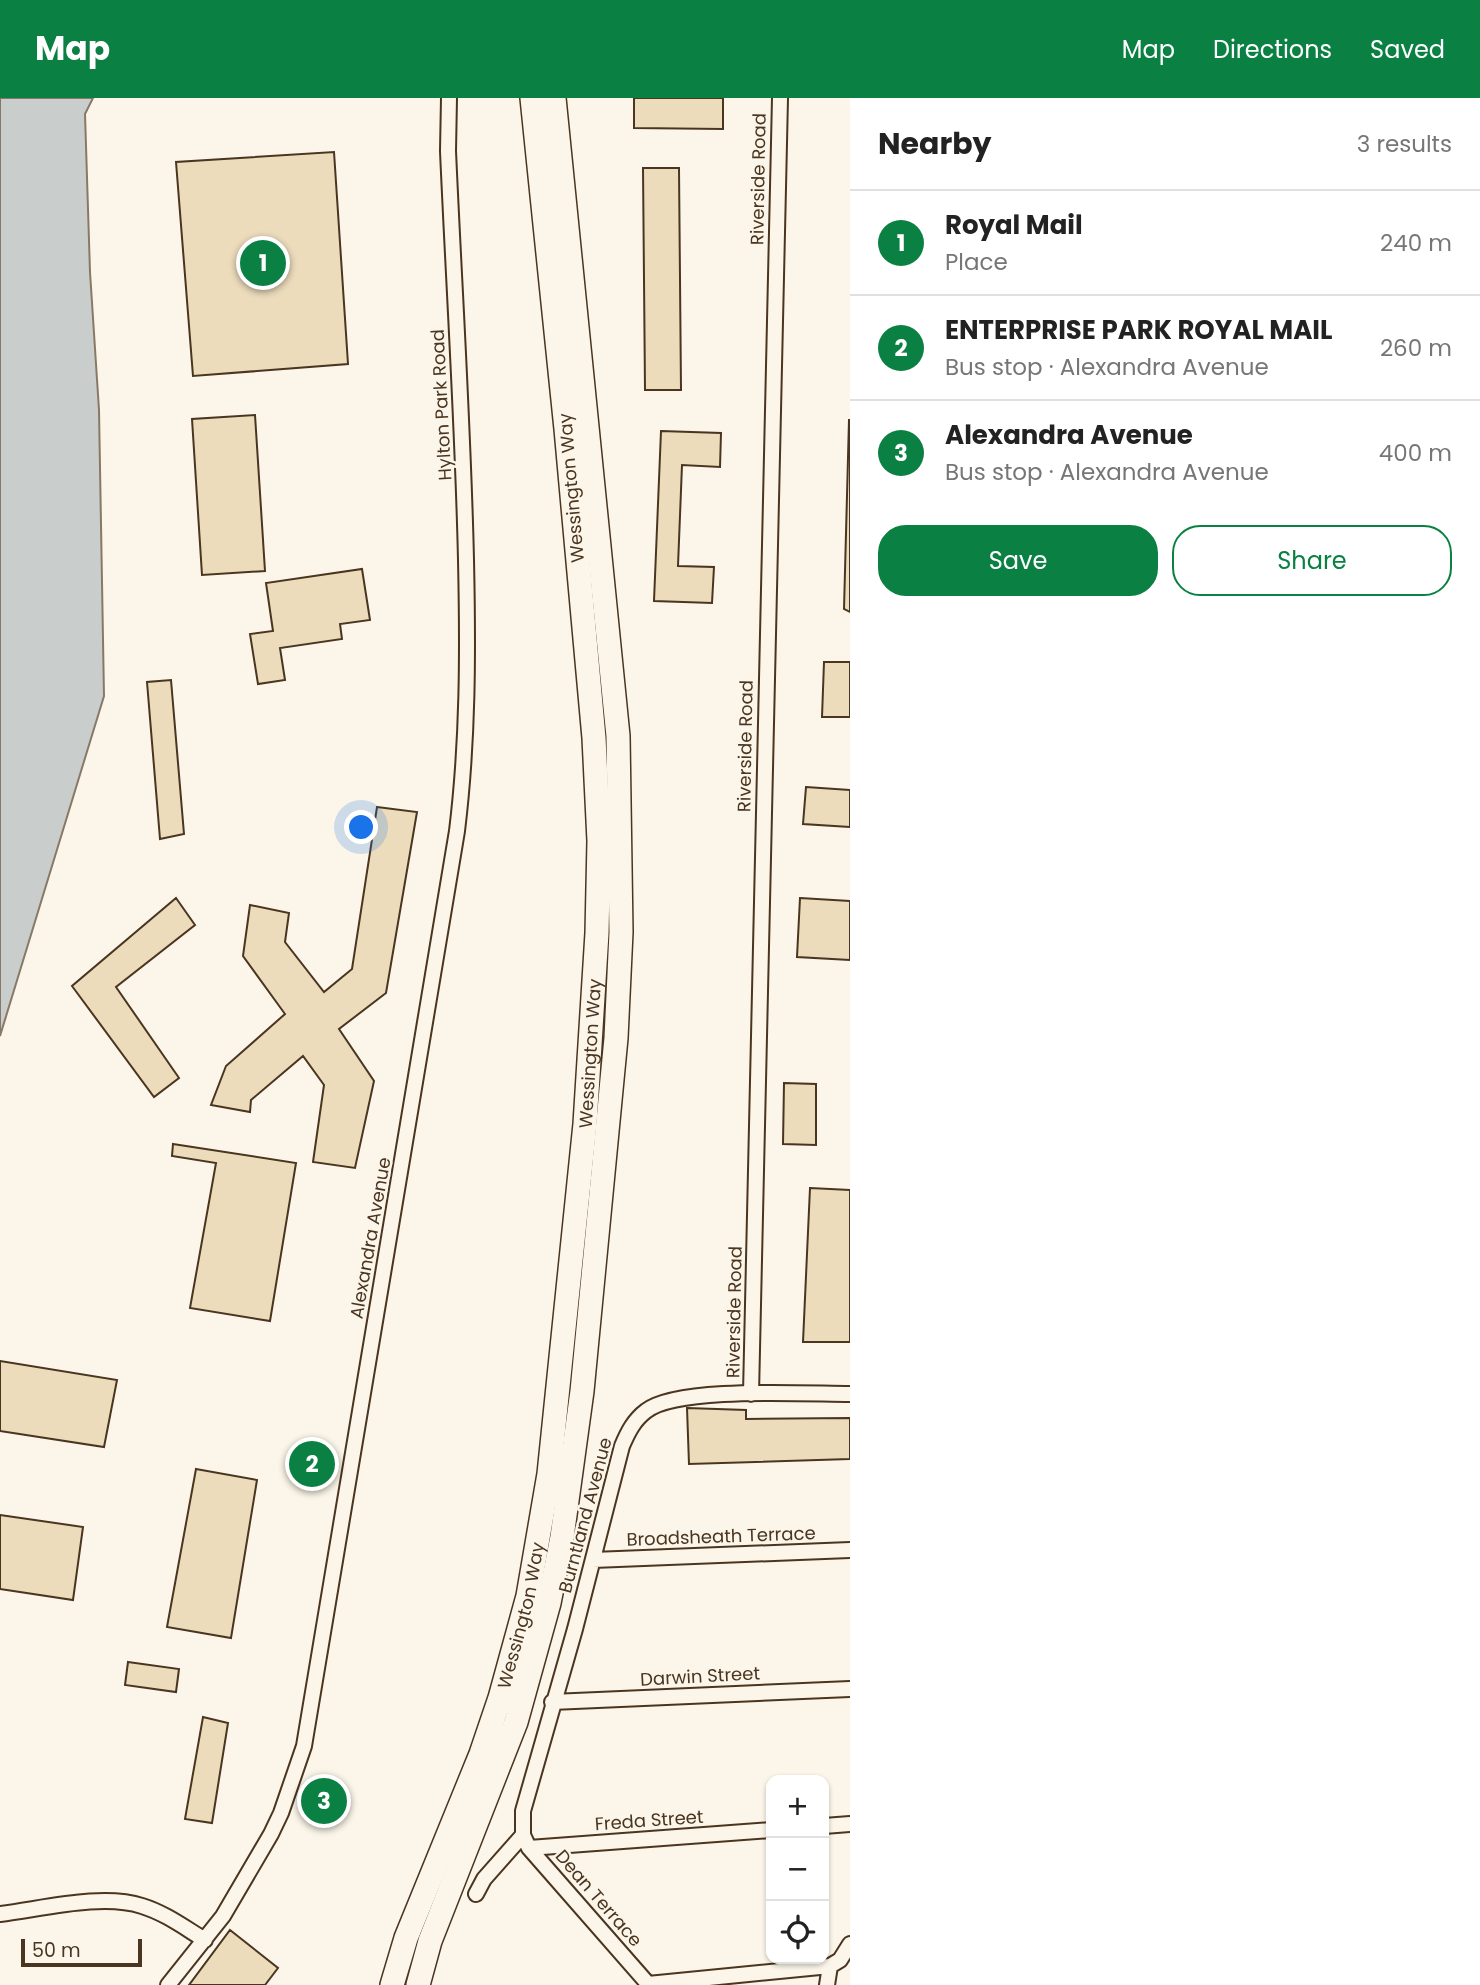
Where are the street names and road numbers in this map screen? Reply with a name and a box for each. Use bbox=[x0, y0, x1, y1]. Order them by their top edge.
street label: Riverside Road bbox=[744, 113, 772, 245]
street label: Hylton Park Road bbox=[425, 329, 457, 481]
street label: Wessington Way bbox=[552, 412, 590, 564]
street label: Riverside Road bbox=[731, 680, 759, 812]
street label: Wessington Way bbox=[572, 978, 607, 1129]
street label: Alexandra Avenue bbox=[343, 1155, 397, 1321]
street label: Riverside Road bbox=[720, 1246, 748, 1378]
street label: Burntland Avenue bbox=[552, 1434, 618, 1596]
street label: Broadsheath Terrace bbox=[626, 1520, 816, 1552]
street label: Wessington Way bbox=[491, 1540, 550, 1692]
street label: Darwin Street bbox=[640, 1660, 760, 1692]
street label: Freda Street bbox=[594, 1804, 704, 1836]
street label: Dean Terrace bbox=[550, 1844, 648, 1952]

